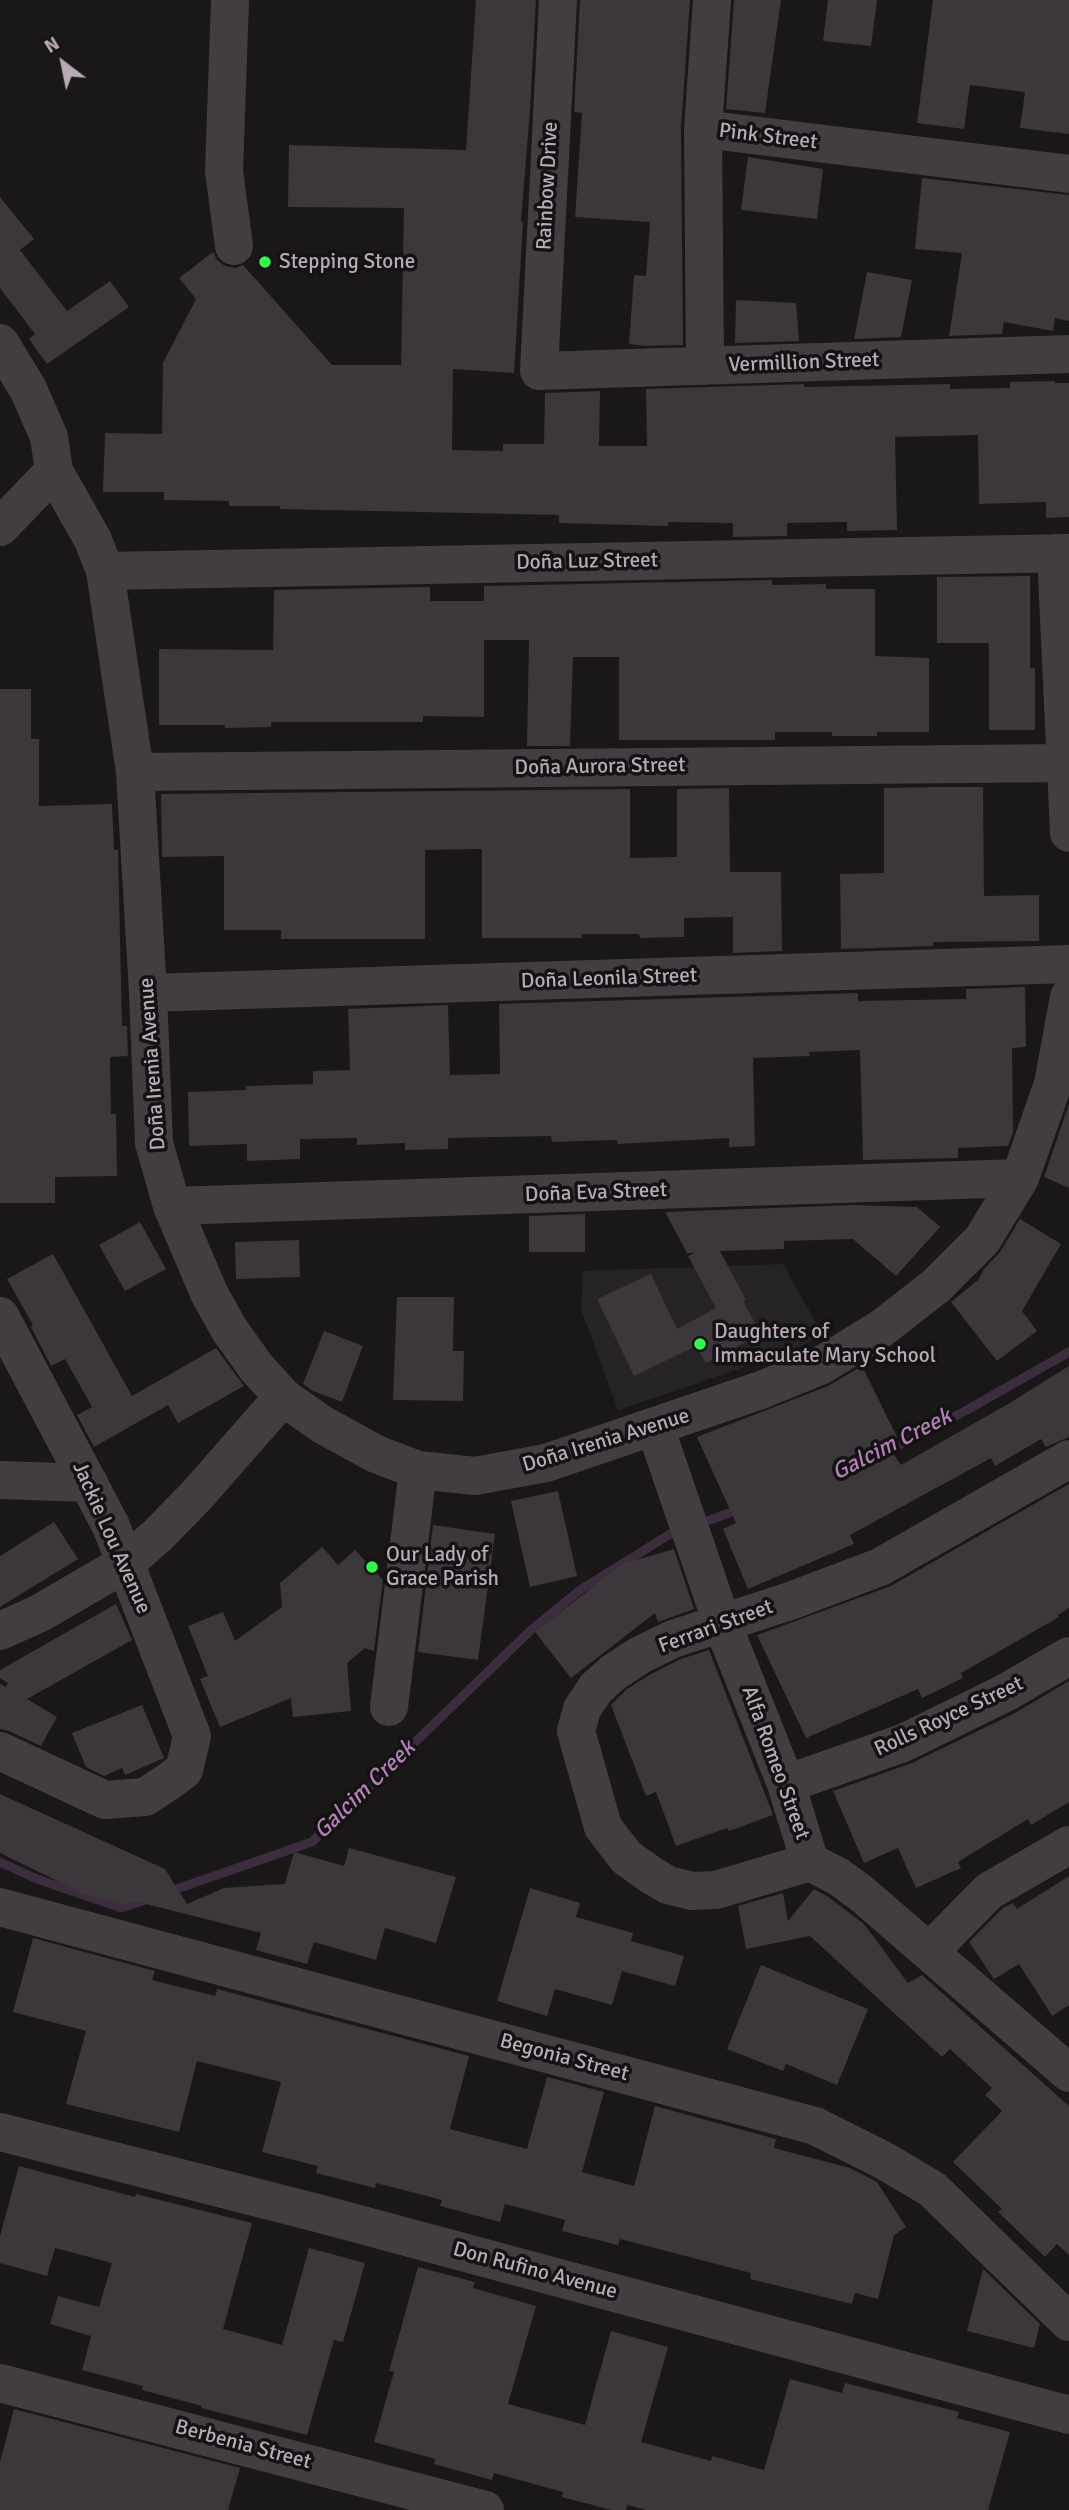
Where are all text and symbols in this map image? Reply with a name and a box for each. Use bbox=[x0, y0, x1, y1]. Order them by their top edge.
north arrow bbox=[28, 28, 98, 98]
text: N bbox=[40, 32, 64, 59]
street label: Pink Street bbox=[717, 118, 819, 156]
street label: Rainbow Drive bbox=[532, 121, 564, 251]
place label: Stepping Stone bbox=[279, 249, 415, 275]
marker: Stepping Stone bbox=[257, 254, 273, 270]
street label: Vermillion Street bbox=[728, 348, 880, 378]
street label: Doña Luz Street bbox=[516, 548, 658, 576]
street label: Doña Aurora Street bbox=[514, 753, 686, 781]
street label: Doña Leonila Street bbox=[520, 963, 698, 995]
street label: Doña Irenia Avenue bbox=[134, 977, 172, 1151]
street label: Doña Eva Street bbox=[524, 1178, 668, 1208]
place label: Daughters of Immaculate Mary School bbox=[714, 1319, 936, 1369]
marker: Daughters of Immaculate Mary School bbox=[692, 1336, 708, 1352]
water label: Galcim Creek bbox=[828, 1403, 956, 1487]
street label: Doña Irenia Avenue bbox=[519, 1404, 693, 1478]
street label: Jackie Lou Avenue bbox=[66, 1458, 156, 1618]
place label: Our Lady of Grace Parish bbox=[386, 1542, 499, 1592]
marker: Our Lady of Grace Parish bbox=[364, 1559, 380, 1575]
street label: Ferrari Street bbox=[655, 1595, 777, 1659]
street label: Rolls Royce Street bbox=[871, 1672, 1027, 1762]
street label: Alfa Romeo Street bbox=[736, 1683, 814, 1843]
water label: Galcim Creek bbox=[309, 1735, 421, 1845]
street label: Begonia Street bbox=[497, 2029, 631, 2087]
street label: Don Rufino Avenue bbox=[450, 2237, 620, 2305]
street label: Berbenia Street bbox=[172, 2415, 314, 2475]

